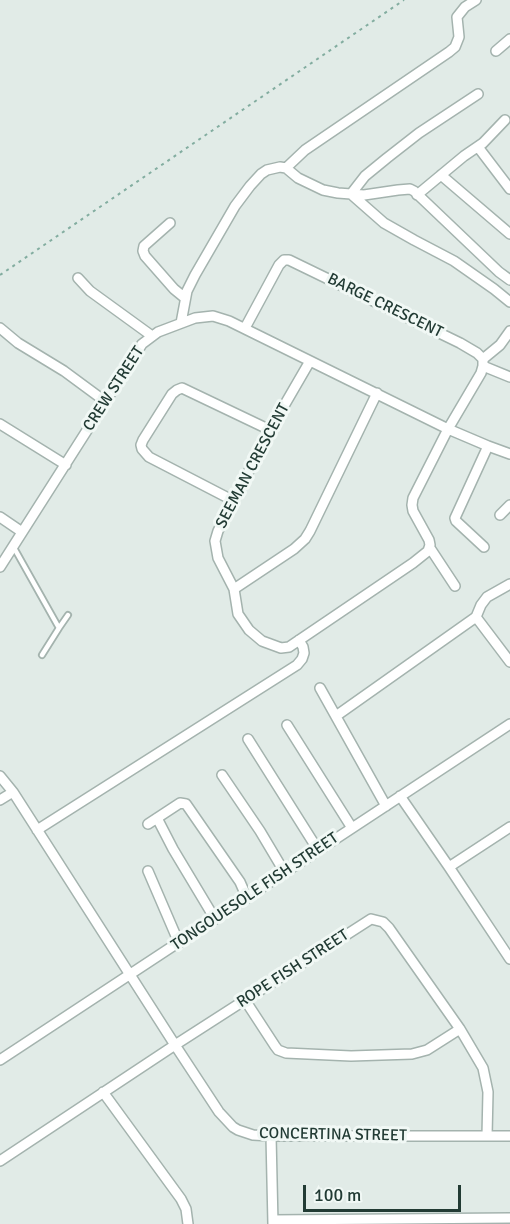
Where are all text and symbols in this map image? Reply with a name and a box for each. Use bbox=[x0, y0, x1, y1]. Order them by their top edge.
street label: BARGE CRESCENT bbox=[324, 270, 446, 342]
street label: CREW STREET bbox=[79, 343, 149, 435]
street label: SEEMAN CRESCENT bbox=[212, 400, 294, 532]
street label: TONGOUESOLE FISH STREET bbox=[168, 829, 342, 955]
street label: ROPE FISH STREET bbox=[233, 926, 353, 1012]
street label: CONCERTINA STREET bbox=[259, 1124, 407, 1146]
scale bar bbox=[306, 1173, 464, 1211]
text: 100 m bbox=[314, 1184, 361, 1206]

